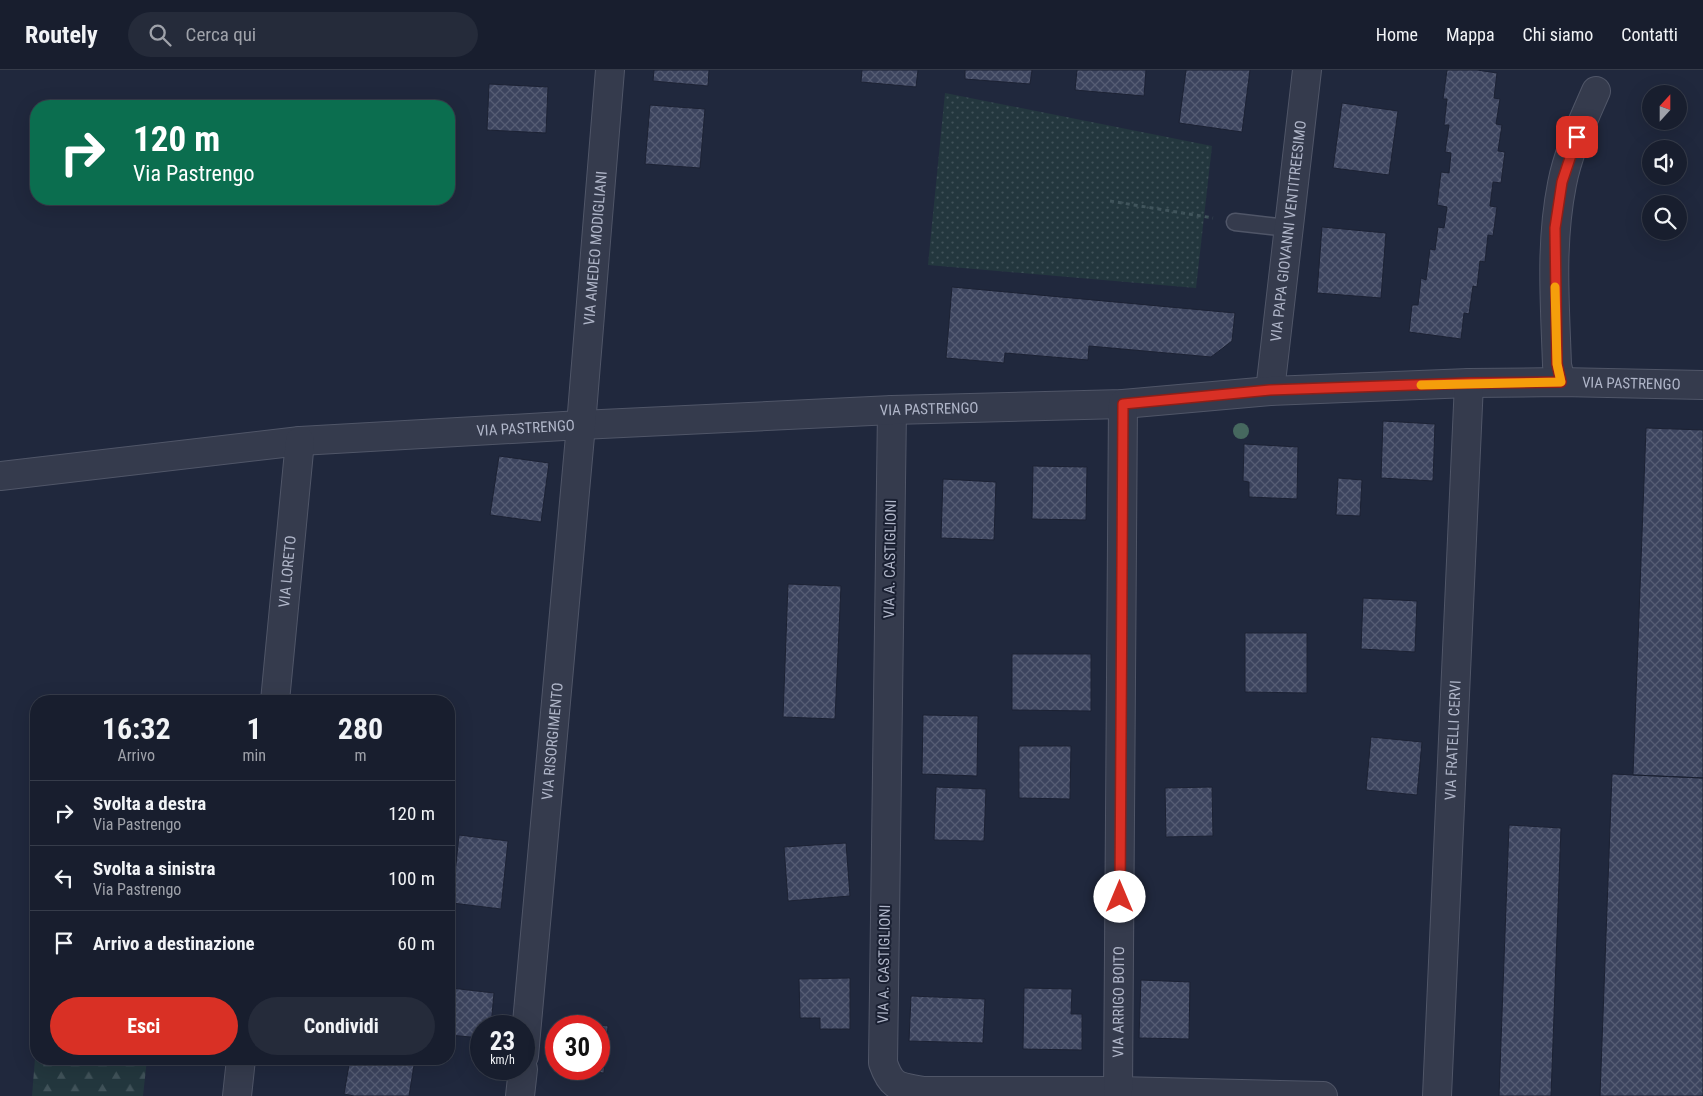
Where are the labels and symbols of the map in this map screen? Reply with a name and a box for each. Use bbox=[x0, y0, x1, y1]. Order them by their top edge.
north arrow bbox=[1642, 85, 1688, 130]
pin bbox=[1556, 116, 1598, 158]
street label: VIA PAPA GIOVANNI VENTITREESIMO bbox=[1267, 119, 1310, 343]
street label: VIA AMEDEO MODIGLIANI bbox=[580, 170, 611, 326]
street label: VIA PASTRENGO bbox=[1582, 373, 1681, 394]
street label: VIA PASTRENGO bbox=[879, 399, 979, 420]
street label: VIA PASTRENGO bbox=[476, 416, 575, 440]
street label: VIA A. CASTIGLIONI bbox=[880, 499, 900, 619]
street label: VIA LORETO bbox=[275, 535, 300, 608]
street label: VIA FRATELLI CERVI bbox=[1441, 680, 1465, 801]
street label: VIA RISORGIMENTO bbox=[538, 682, 567, 801]
position arrow bbox=[1093, 870, 1145, 922]
street label: VIA A. CASTIGLIONI bbox=[874, 904, 894, 1024]
street label: VIA ARRIGO BOITO bbox=[1109, 946, 1128, 1058]
speed limit sign: 30 bbox=[545, 1015, 610, 1080]

